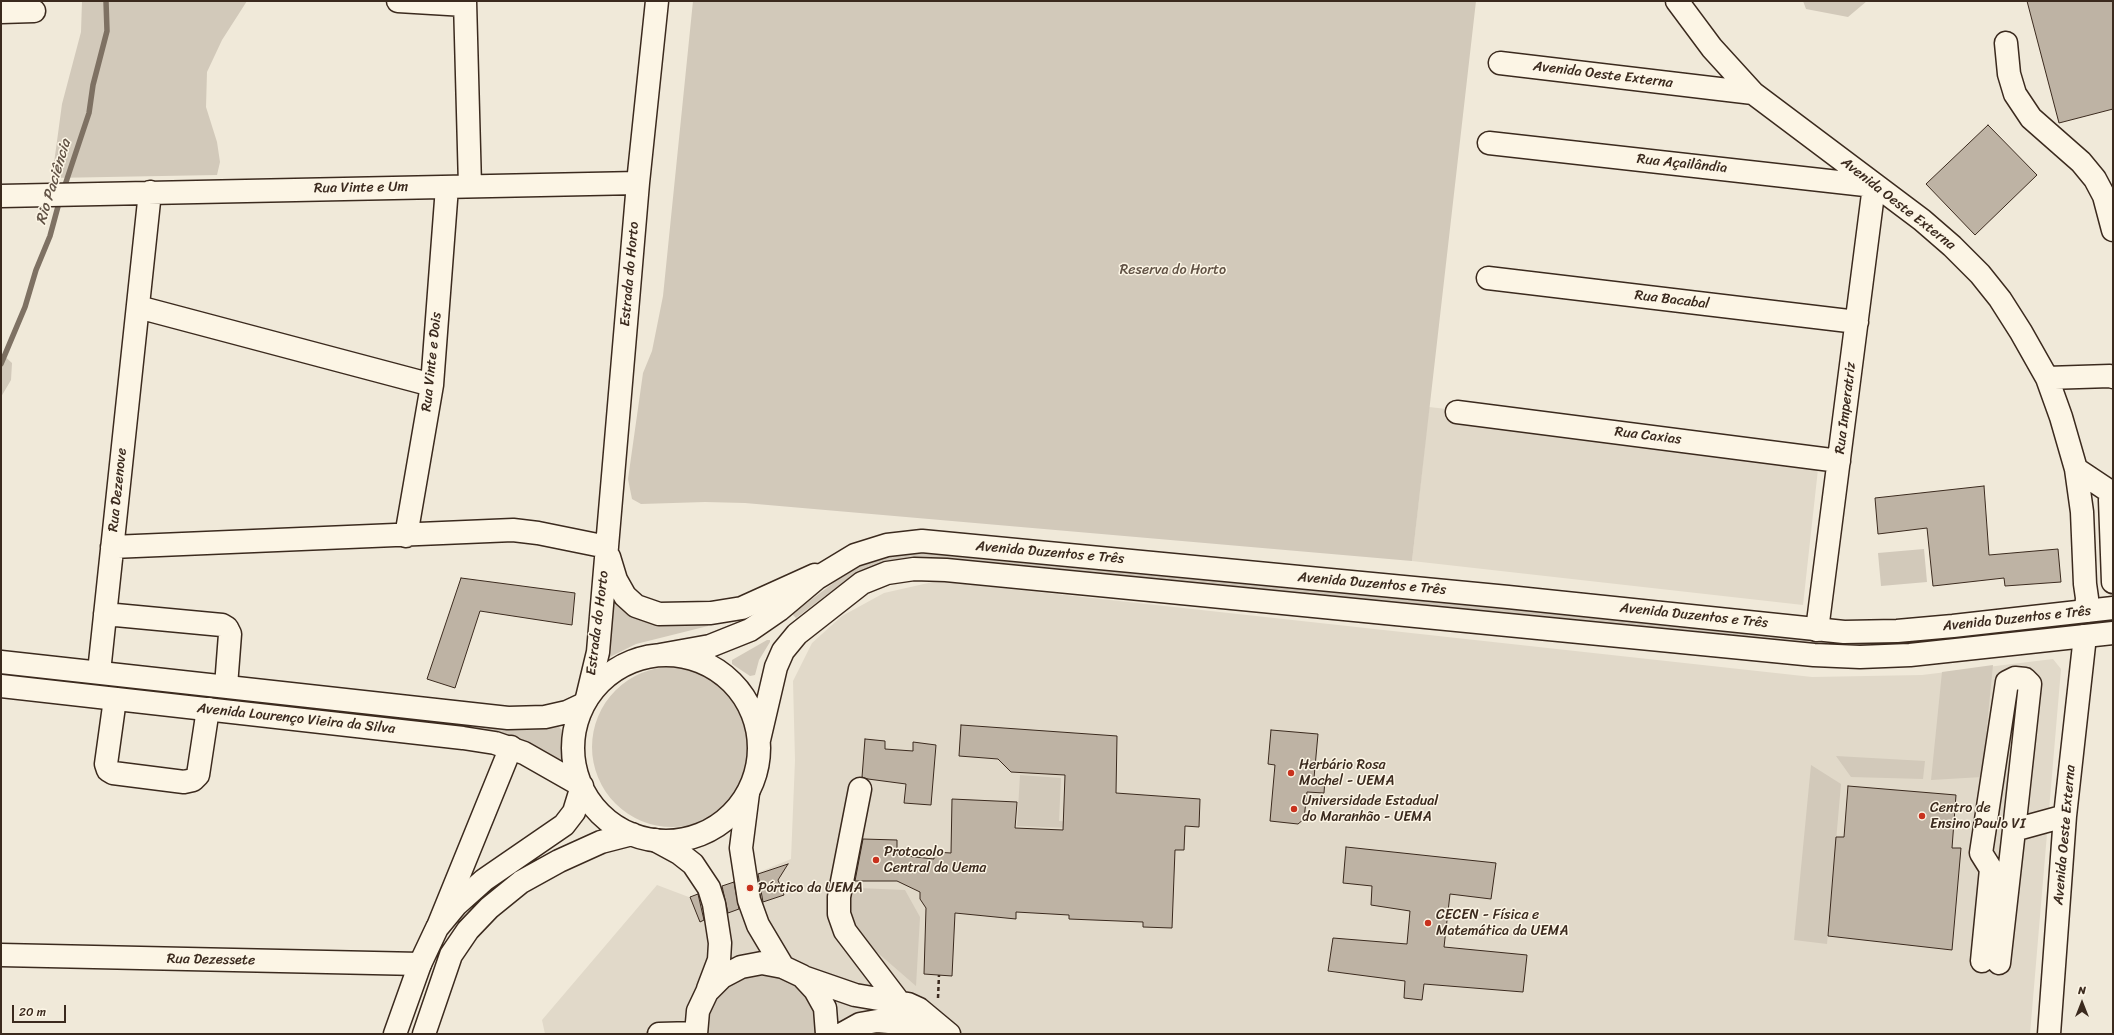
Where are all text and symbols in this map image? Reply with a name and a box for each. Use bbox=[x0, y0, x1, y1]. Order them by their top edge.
street label: Avenida Oeste Externa bbox=[1532, 58, 1674, 92]
water label: Rio Paciência bbox=[33, 137, 75, 227]
street label: Rua Açailândia bbox=[1636, 151, 1728, 177]
street label: Avenida Oeste Externa bbox=[1837, 154, 1959, 254]
street label: Rua Vinte e Um bbox=[314, 179, 408, 197]
street label: Estrada do Horto bbox=[617, 221, 643, 327]
park label: Reserva do Horto bbox=[1120, 262, 1226, 278]
street label: Rua Bacabal bbox=[1634, 287, 1710, 313]
street label: Rua Vinte e Dois bbox=[418, 311, 446, 413]
street label: Rua Imperatriz bbox=[1832, 361, 1860, 455]
street label: Rua Caxias bbox=[1614, 424, 1682, 448]
street label: Rua Dezenove bbox=[105, 447, 131, 533]
street label: Avenida Duzentos e Três bbox=[975, 538, 1125, 568]
street label: Avenida Duzentos e Três bbox=[1297, 569, 1447, 599]
street label: Estrada do Horto bbox=[583, 570, 613, 676]
street label: Avenida Duzentos e Três bbox=[1619, 600, 1769, 632]
street label: Avenida Duzentos e Três bbox=[1942, 603, 2092, 635]
street label: Avenida Lourenço Vieira da Silva bbox=[196, 700, 396, 738]
place label: Herbário Rosa Mochel - UEMA bbox=[1299, 757, 1394, 790]
street label: Avenida Oeste Externa bbox=[2051, 764, 2079, 906]
marker: Herbário Rosa Mochel - UEMA bbox=[1286, 768, 1296, 778]
place label: Universidade Estadual do Maranhão - UEMA bbox=[1302, 793, 1438, 826]
place label: Centro de Ensino Paulo VI bbox=[1930, 800, 2025, 832]
marker: Universidade Estadual do Maranhão - UEMA bbox=[1289, 804, 1299, 814]
marker: Centro de Ensino Paulo VI bbox=[1917, 811, 1927, 821]
place label: Protocolo Central da Uema bbox=[884, 844, 986, 876]
marker: Protocolo Central da Uema bbox=[871, 855, 881, 865]
place label: Pórtico da UEMA bbox=[758, 880, 863, 896]
marker: Pórtico da UEMA bbox=[745, 883, 755, 893]
place label: CECEN - Física e Matemática da UEMA bbox=[1436, 907, 1568, 940]
marker: CECEN - Física e Matemática da UEMA bbox=[1423, 918, 1433, 928]
street label: Rua Dezessete bbox=[167, 951, 255, 969]
text: N bbox=[2078, 981, 2086, 1000]
north arrow bbox=[2062, 983, 2102, 1023]
scale bar bbox=[14, 997, 68, 1023]
text: 20 m bbox=[19, 1001, 46, 1023]

